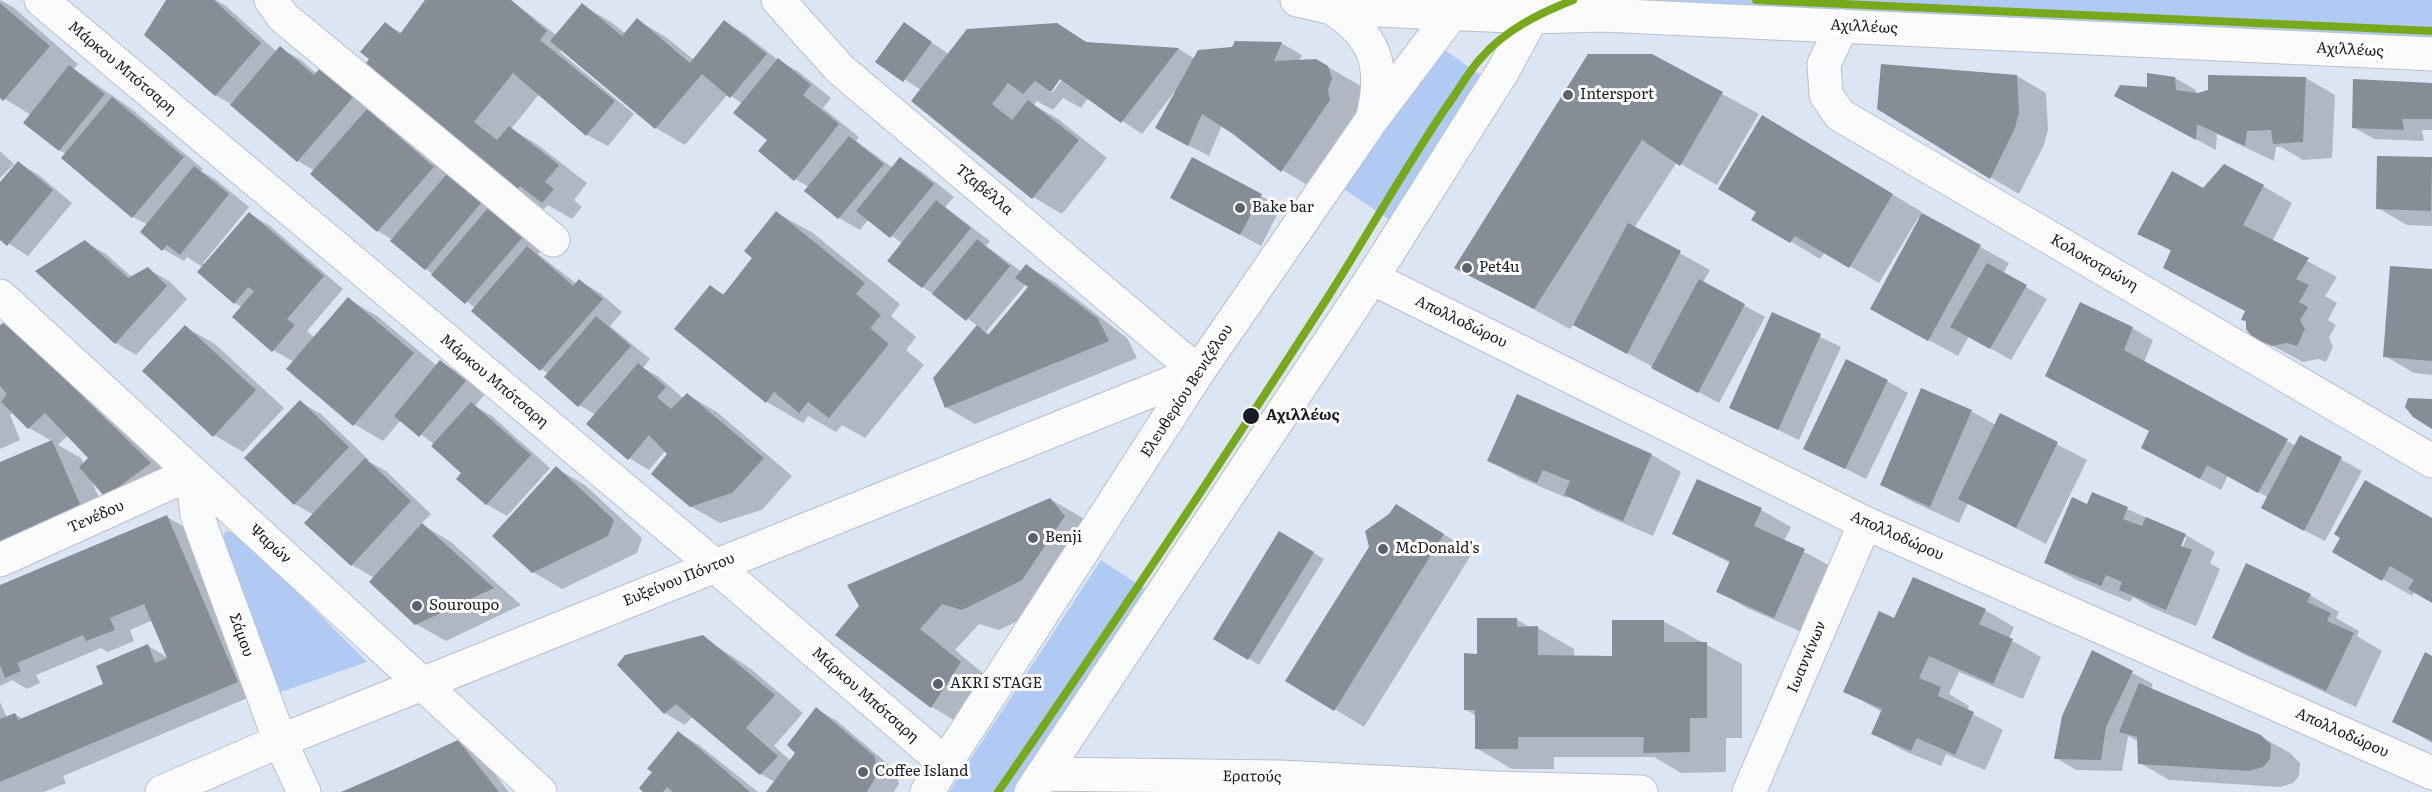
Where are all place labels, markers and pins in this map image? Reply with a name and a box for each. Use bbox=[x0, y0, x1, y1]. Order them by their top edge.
place label: Intersport bbox=[1580, 86, 1654, 104]
marker: Intersport bbox=[1561, 88, 1575, 102]
place label: Bake bar bbox=[1252, 199, 1314, 217]
marker: Bake bar bbox=[1233, 201, 1247, 215]
place label: Pet4u bbox=[1479, 259, 1519, 277]
marker: Pet4u bbox=[1460, 261, 1474, 275]
marker: Αχιλλέως bbox=[1241, 406, 1261, 426]
place label: Αχιλλέως bbox=[1266, 407, 1339, 425]
place label: Benji bbox=[1045, 529, 1082, 547]
marker: Benji bbox=[1026, 531, 1040, 545]
place label: McDonald's bbox=[1395, 540, 1479, 558]
marker: McDonald's bbox=[1376, 542, 1390, 556]
place label: Souroupo bbox=[429, 597, 499, 615]
marker: Souroupo bbox=[410, 599, 424, 613]
place label: AKRI STAGE bbox=[950, 675, 1042, 693]
marker: AKRI STAGE bbox=[931, 677, 945, 691]
place label: Coffee Island bbox=[875, 763, 968, 781]
marker: Coffee Island bbox=[856, 765, 870, 779]

